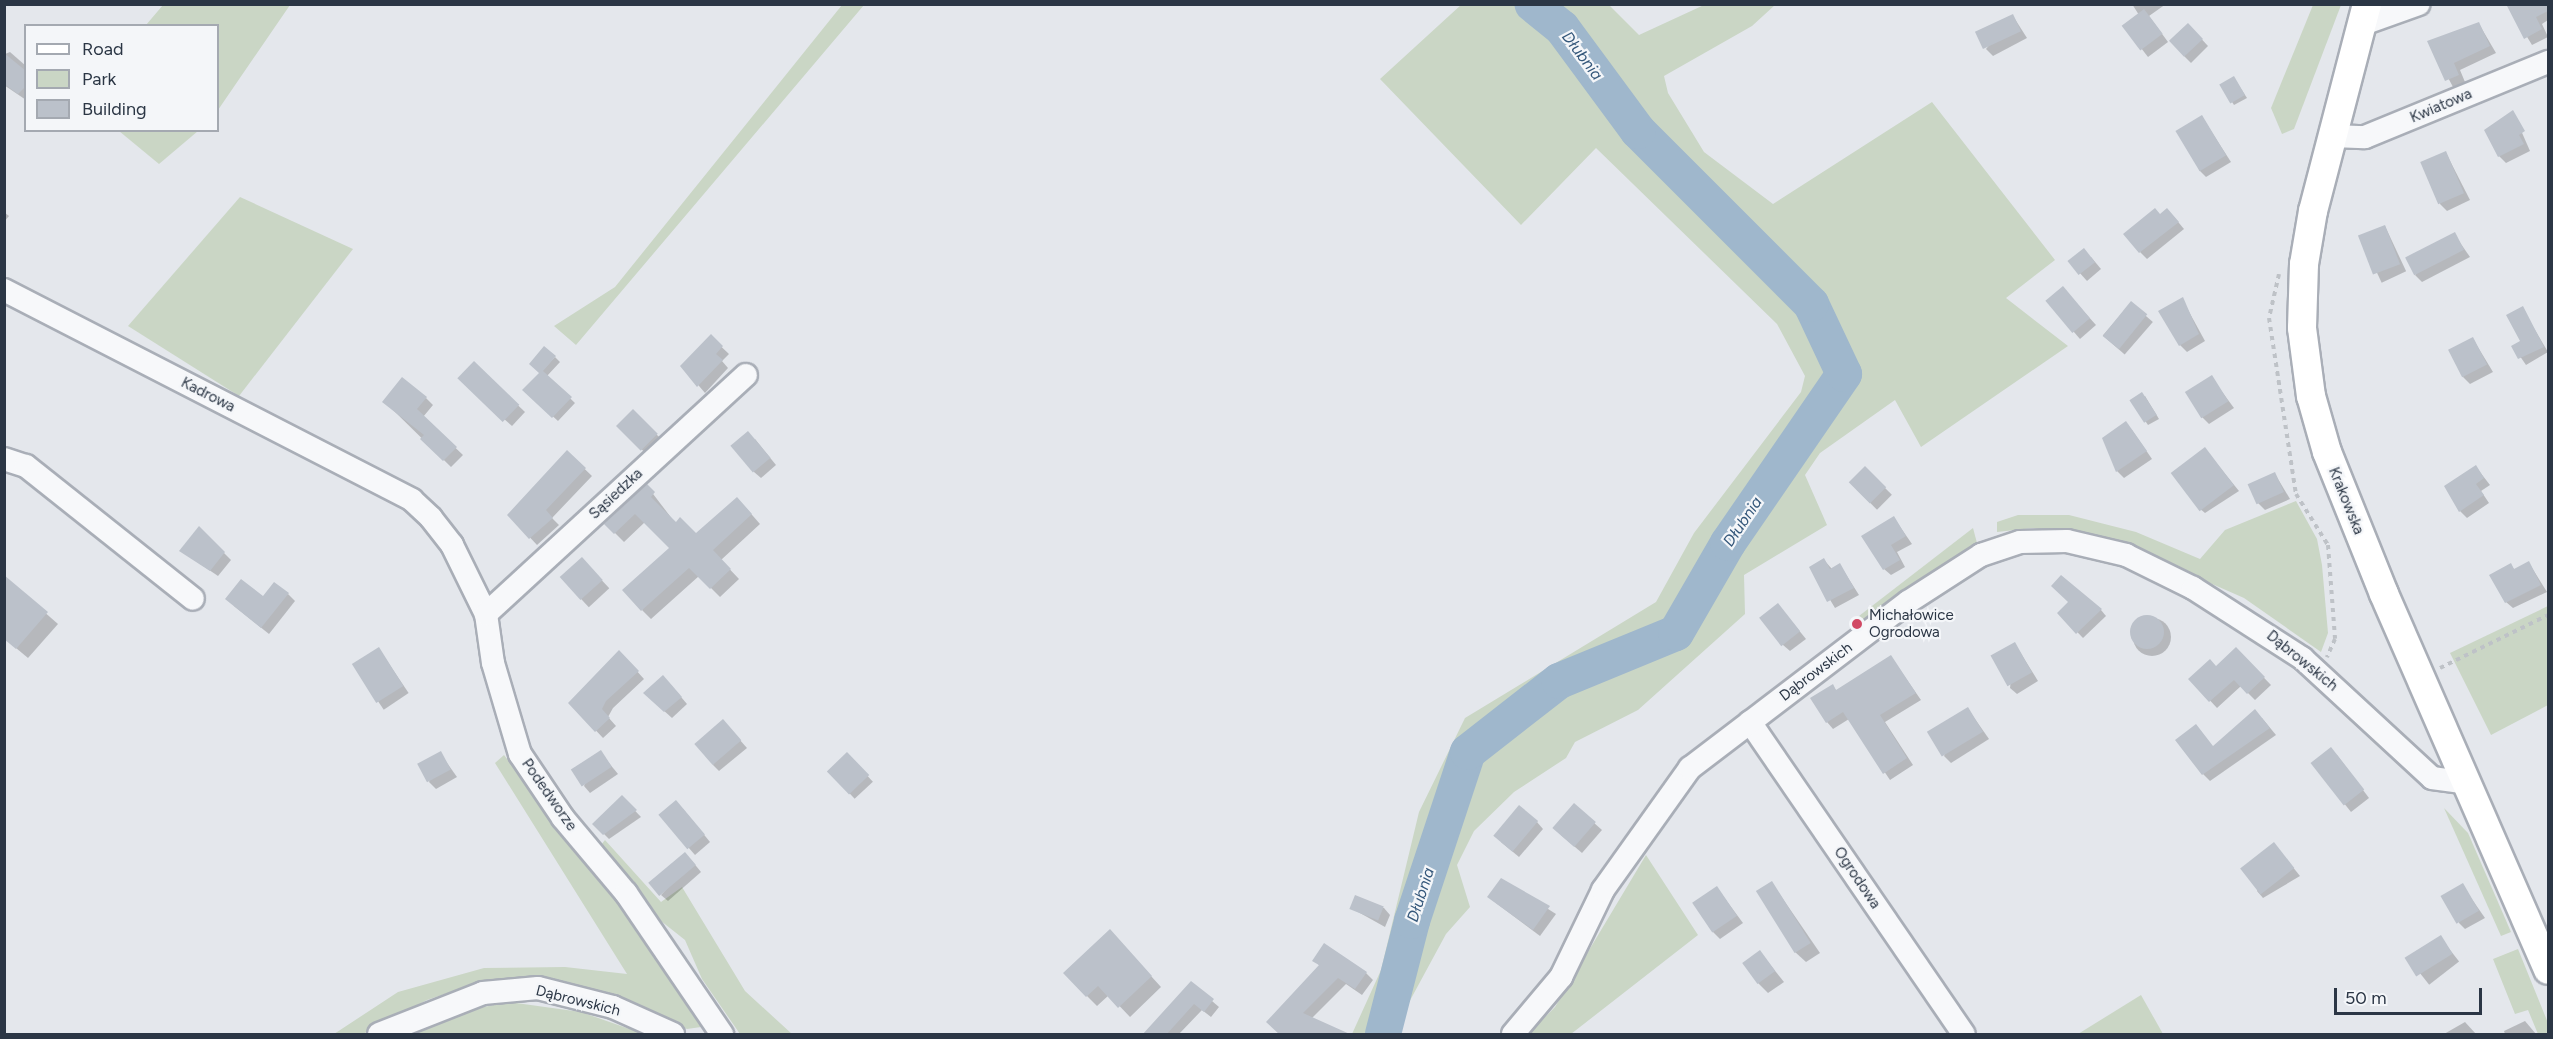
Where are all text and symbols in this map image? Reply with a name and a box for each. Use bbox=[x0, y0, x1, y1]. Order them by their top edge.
legend bbox=[24, 24, 219, 132]
water label: Dłubnia bbox=[1558, 28, 1606, 84]
text: Road bbox=[82, 38, 123, 60]
text: Park bbox=[82, 68, 116, 90]
street label: Kwiatowa bbox=[2407, 85, 2475, 127]
text: Building bbox=[82, 98, 147, 120]
street label: Kadrowa bbox=[178, 374, 238, 416]
street label: Sąsiedzka bbox=[586, 465, 646, 523]
street label: Krakowska bbox=[2324, 465, 2368, 537]
water label: Dłubnia bbox=[1719, 493, 1767, 551]
place label: Michałowice Ogrodowa bbox=[1869, 606, 1954, 641]
marker: Michałowice Ogrodowa bbox=[1850, 617, 1864, 631]
street label: Dąbrowskich bbox=[2263, 627, 2341, 695]
street label: Dąbrowskich bbox=[1776, 639, 1856, 705]
street label: Podedworze bbox=[518, 755, 580, 835]
street label: Ogrodowa bbox=[1830, 844, 1884, 912]
water label: Dłubnia bbox=[1403, 865, 1439, 925]
scale bar bbox=[2337, 976, 2486, 1014]
street label: Dąbrowskich bbox=[534, 982, 622, 1020]
text: 50 m bbox=[2345, 987, 2387, 1009]

